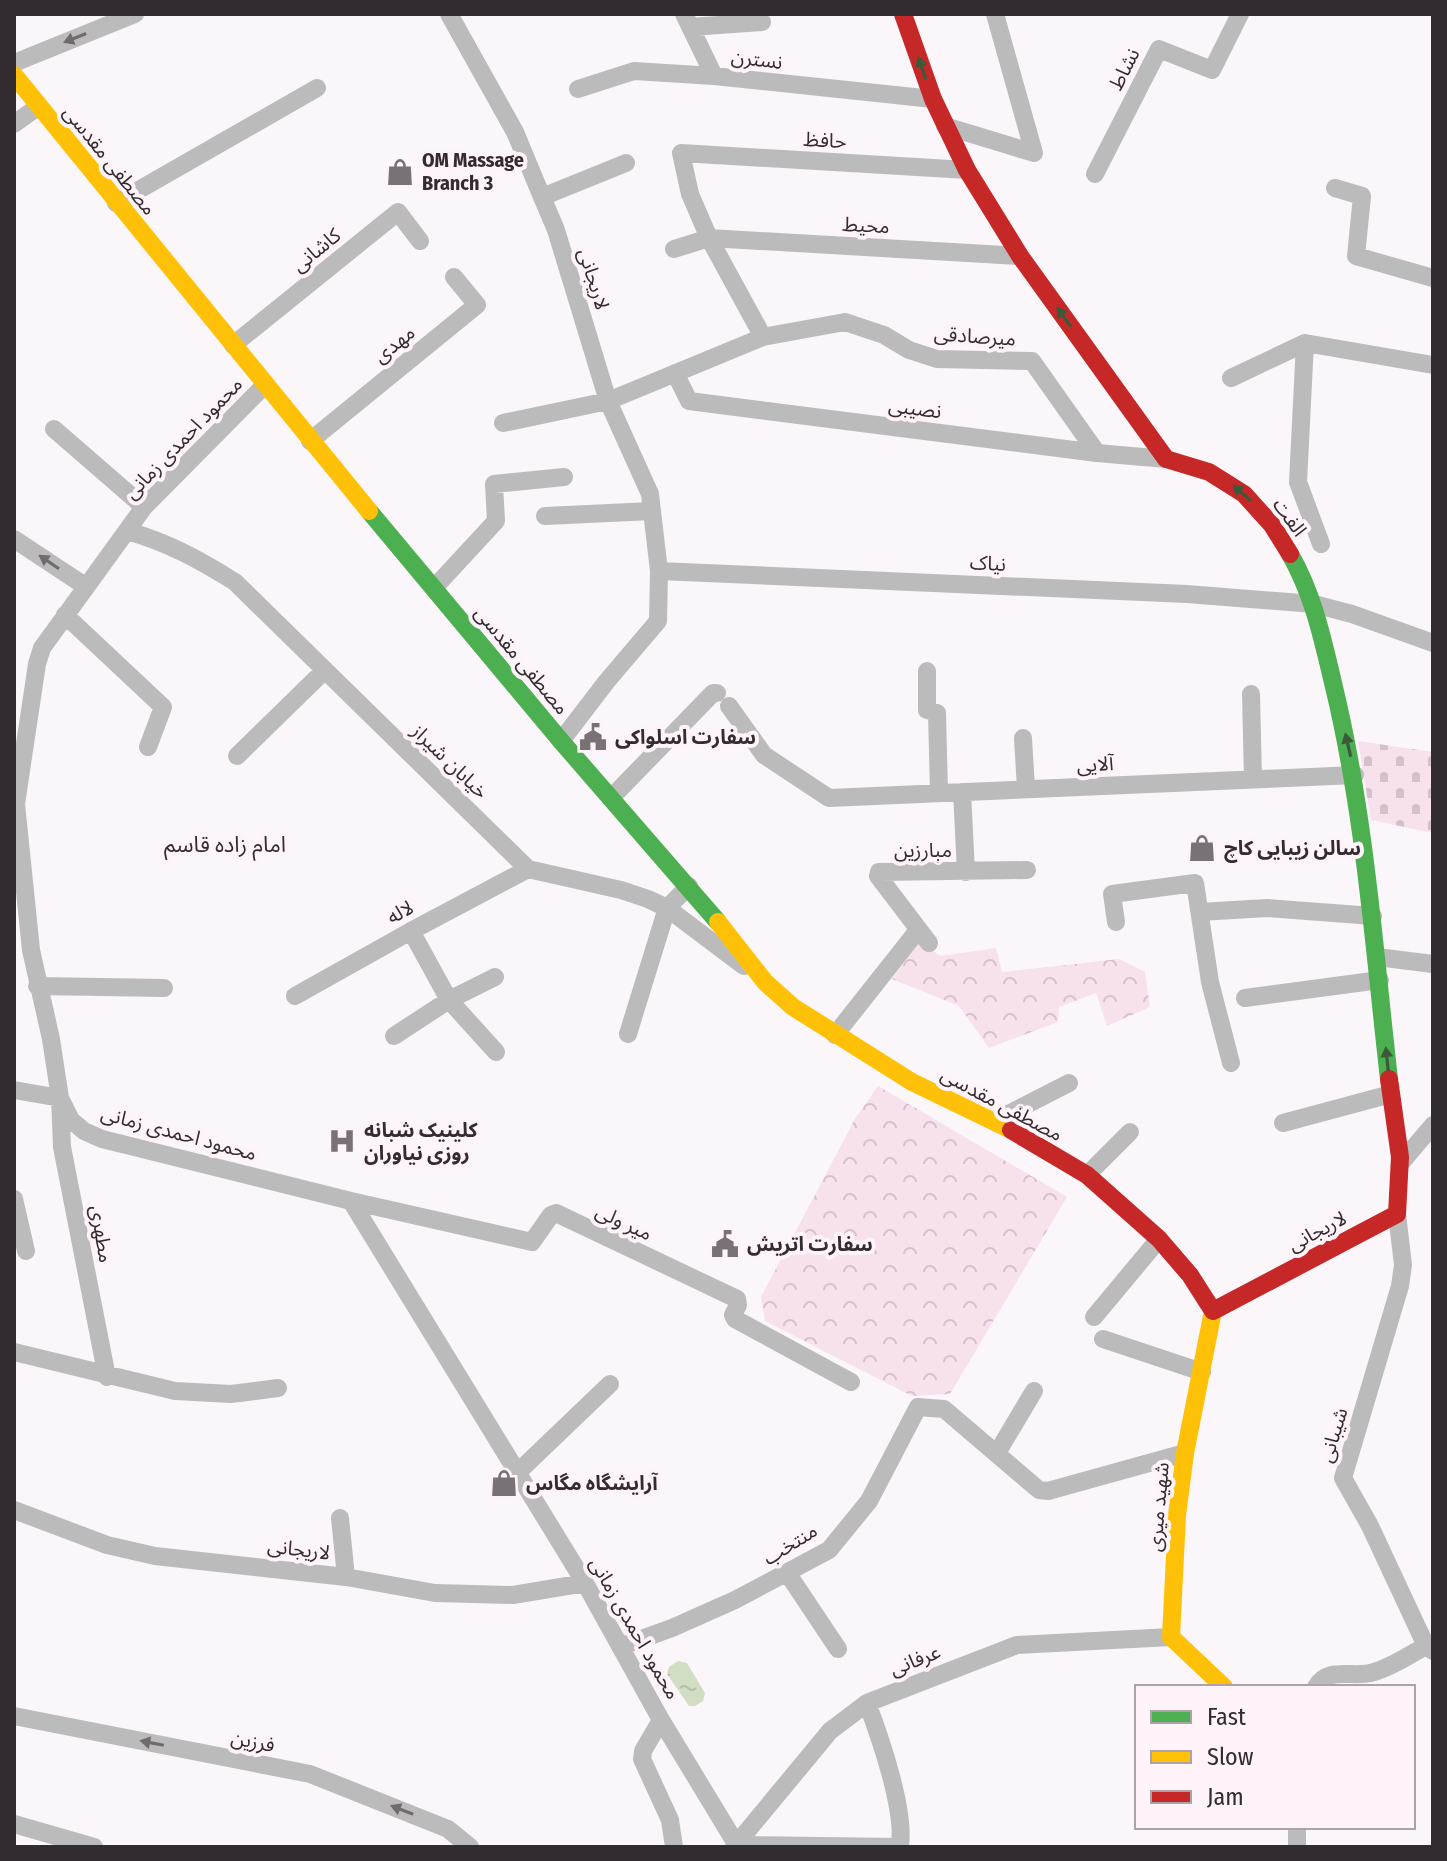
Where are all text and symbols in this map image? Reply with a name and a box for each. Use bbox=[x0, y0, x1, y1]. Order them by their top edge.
one-way arrow bbox=[63, 32, 87, 45]
street label: نسترن bbox=[730, 44, 784, 74]
street label: نشاط bbox=[1103, 44, 1145, 94]
one-way arrow bbox=[915, 56, 928, 80]
street label: مصطفی مقدسی bbox=[58, 100, 162, 220]
street label: حافظ bbox=[803, 127, 847, 153]
place label: OM Massage Branch 3 bbox=[422, 148, 524, 195]
shop icon: OM Massage Branch 3 bbox=[385, 157, 415, 187]
street label: محیط bbox=[842, 212, 890, 238]
street label: کاشانی bbox=[287, 223, 346, 277]
street label: لاریجانی bbox=[573, 245, 615, 313]
one-way arrow bbox=[1057, 307, 1072, 328]
street label: مهدی bbox=[368, 320, 420, 368]
street label: میرصادقی bbox=[933, 321, 1017, 351]
street label: محمود احمدی زمانی bbox=[119, 372, 247, 504]
street label: نصیبی bbox=[887, 393, 943, 423]
one-way arrow bbox=[1233, 485, 1253, 502]
street label: الفت bbox=[1268, 493, 1312, 541]
street label: نیاک bbox=[969, 550, 1007, 576]
one-way arrow bbox=[39, 555, 60, 570]
street label: مصطفی مقدسی bbox=[470, 601, 574, 719]
street label: خیابان شیراز bbox=[406, 718, 493, 803]
public building icon: سفارت اسلواکی bbox=[578, 722, 608, 752]
place label: سفارت اسلواکی bbox=[615, 725, 756, 749]
one-way arrow bbox=[1342, 733, 1354, 758]
street label: آلایی bbox=[1076, 751, 1115, 777]
district label: امام زاده قاسم bbox=[164, 831, 286, 861]
shop icon: سالن زیبایی کاچ bbox=[1187, 833, 1217, 863]
place label: سالن زیبایی کاچ bbox=[1224, 836, 1361, 863]
street label: مبارزین bbox=[894, 838, 952, 862]
street label: لاله bbox=[383, 895, 417, 929]
one-way arrow bbox=[1381, 1046, 1394, 1071]
street label: مصطفی مقدسی bbox=[937, 1062, 1067, 1146]
street label: محمود احمدی زمانی bbox=[99, 1101, 259, 1165]
place label: کلینیک شبانه روزی نیاوران bbox=[364, 1118, 479, 1165]
hospital icon: کلینیک شبانه روزی نیاوران bbox=[327, 1126, 357, 1156]
street label: میر ولی bbox=[592, 1199, 656, 1245]
street label: مطهری bbox=[86, 1203, 118, 1265]
street label: لاریجانی bbox=[1284, 1206, 1350, 1256]
public building icon: سفارت اتریش bbox=[710, 1229, 740, 1259]
place label: سفارت اتریش bbox=[747, 1232, 873, 1256]
street label: شیبانی bbox=[1313, 1405, 1353, 1465]
street label: شهید میری bbox=[1142, 1461, 1174, 1553]
shop icon: آرایشگاه مگاس bbox=[489, 1468, 519, 1498]
place label: آرایشگاه مگاس bbox=[526, 1471, 658, 1495]
street label: منتخب bbox=[758, 1518, 822, 1570]
street label: لاریجانی bbox=[266, 1533, 332, 1565]
street label: محمود احمدی زمانی bbox=[585, 1553, 685, 1703]
street label: عرفانی bbox=[886, 1639, 944, 1681]
legend bbox=[1135, 1685, 1415, 1829]
text: Fast bbox=[1207, 1703, 1246, 1731]
street label: فرزین bbox=[229, 1725, 277, 1757]
one-way arrow bbox=[139, 1737, 164, 1749]
text: Slow bbox=[1207, 1743, 1254, 1771]
text: Jam bbox=[1207, 1783, 1244, 1811]
one-way arrow bbox=[390, 1804, 414, 1817]

